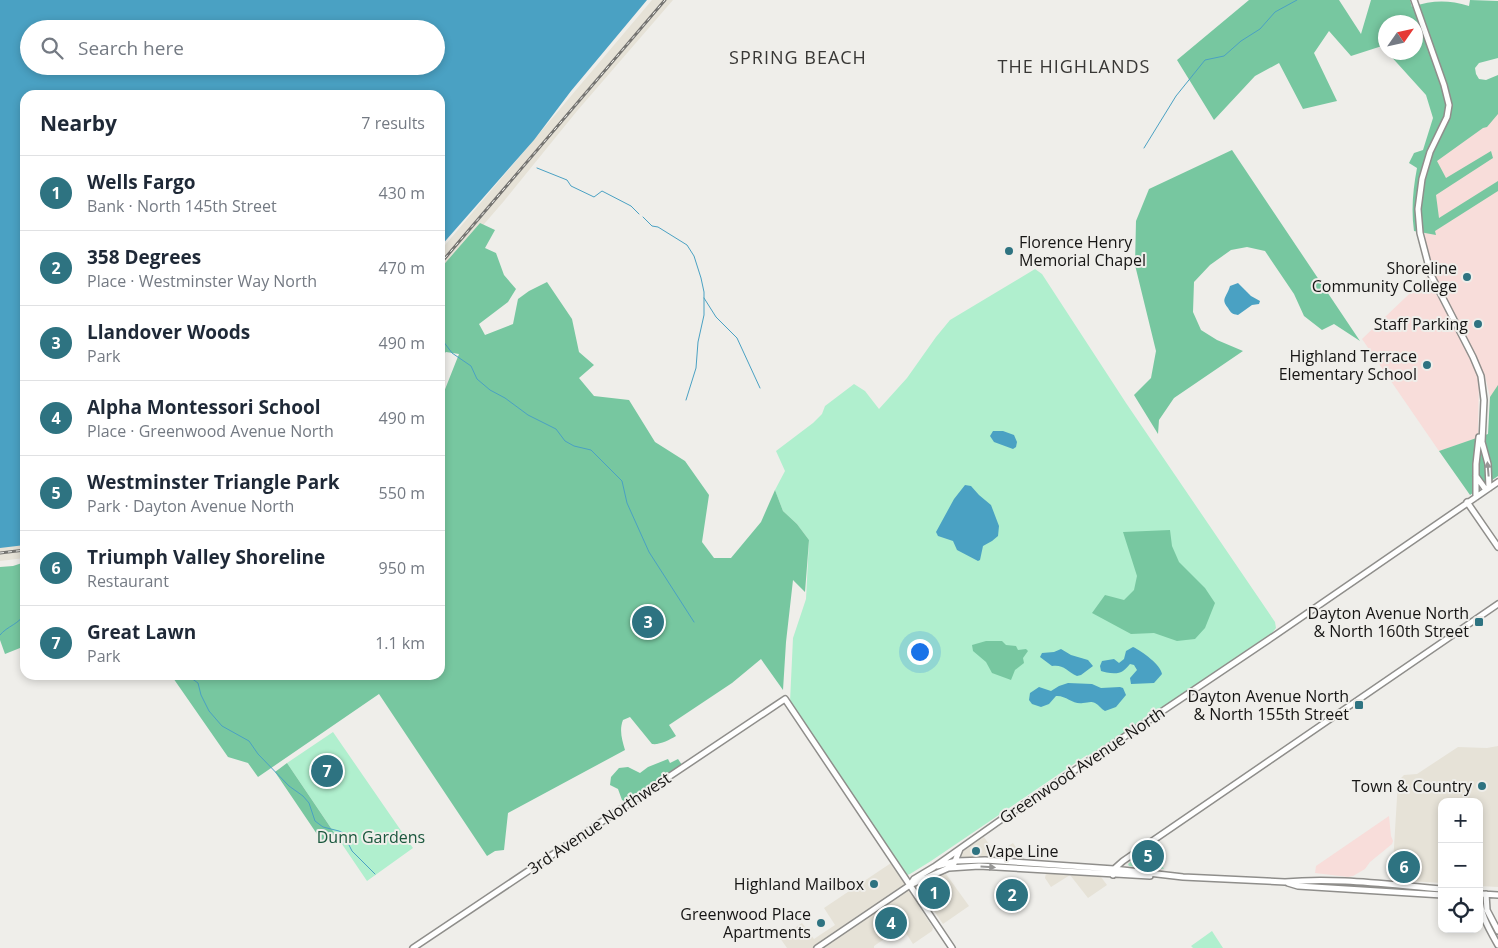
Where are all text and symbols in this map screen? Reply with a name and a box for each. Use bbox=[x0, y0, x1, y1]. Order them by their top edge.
north arrow bbox=[1378, 15, 1423, 60]
search box bbox=[20, 20, 445, 75]
icon: search bbox=[38, 34, 66, 62]
text: Search here bbox=[78, 35, 184, 61]
district label: SPRING BEACH bbox=[729, 45, 867, 69]
district label: THE HIGHLANDS bbox=[998, 54, 1150, 78]
text: Nearby bbox=[40, 109, 117, 137]
text: 7 results bbox=[361, 112, 425, 134]
text: Wells Fargo bbox=[87, 169, 196, 195]
text: 1 bbox=[51, 182, 61, 204]
text: 430 m bbox=[379, 182, 425, 204]
text: Bank · North 145th Street bbox=[87, 195, 277, 217]
place label: Florence Henry Memorial Chapel bbox=[1019, 231, 1146, 271]
text: 358 Degrees bbox=[87, 244, 201, 270]
marker: Florence Henry Memorial Chapel bbox=[1003, 245, 1015, 257]
text: 2 bbox=[51, 257, 61, 279]
text: 470 m bbox=[379, 257, 425, 279]
place label: Shoreline Community College bbox=[1312, 257, 1457, 297]
text: Place · Westminster Way North bbox=[87, 270, 317, 292]
marker: Shoreline Community College bbox=[1461, 271, 1473, 283]
place label: Staff Parking bbox=[1374, 313, 1468, 335]
marker: Staff Parking bbox=[1472, 318, 1484, 330]
text: Llandover Woods bbox=[87, 319, 250, 345]
text: 3 bbox=[51, 332, 61, 354]
text: 490 m bbox=[379, 332, 425, 354]
text: Park bbox=[87, 345, 120, 367]
place label: Highland Terrace Elementary School bbox=[1279, 345, 1417, 385]
marker: Highland Terrace Elementary School bbox=[1421, 359, 1433, 371]
text: Alpha Montessori School bbox=[87, 394, 321, 420]
text: 4 bbox=[51, 407, 61, 429]
text: 490 m bbox=[379, 407, 425, 429]
text: Place · Greenwood Avenue North bbox=[87, 420, 334, 442]
one-way arrow bbox=[1483, 461, 1491, 477]
text: Westminster Triangle Park bbox=[87, 469, 340, 495]
text: 5 bbox=[51, 482, 61, 504]
text: 550 m bbox=[379, 482, 425, 504]
text: Park · Dayton Avenue North bbox=[87, 495, 294, 517]
text: Triumph Valley Shoreline bbox=[87, 544, 325, 570]
text: 6 bbox=[51, 557, 61, 579]
text: 950 m bbox=[379, 557, 425, 579]
text: Restaurant bbox=[87, 570, 169, 592]
place label: Dayton Avenue North & North 160th Street bbox=[1308, 602, 1469, 642]
pin: 3 bbox=[632, 603, 664, 641]
marker: Dayton Avenue North & North 160th Street bbox=[1473, 616, 1485, 628]
text: Great Lawn bbox=[87, 619, 196, 645]
text: 7 bbox=[51, 632, 61, 654]
text: 1.1 km bbox=[375, 632, 425, 654]
your location bbox=[907, 639, 933, 665]
text: Park bbox=[87, 645, 120, 667]
place label: Dayton Avenue North & North 155th Street bbox=[1188, 685, 1349, 725]
marker: Dayton Avenue North & North 155th Street bbox=[1353, 699, 1365, 711]
street label: Greenwood Avenue North bbox=[995, 701, 1169, 829]
pin: 7 bbox=[311, 752, 343, 790]
street label: 3rd Avenue Northwest bbox=[523, 767, 675, 879]
place label: Town & Country bbox=[1352, 775, 1473, 797]
marker: Town & Country bbox=[1476, 780, 1488, 792]
map controls bbox=[1438, 798, 1483, 933]
button: + bbox=[1438, 798, 1483, 843]
park label: Dunn Gardens bbox=[317, 826, 425, 848]
pin: 5 bbox=[1132, 837, 1164, 875]
place label: Vape Line bbox=[986, 840, 1059, 862]
button: − bbox=[1438, 843, 1483, 888]
marker: Vape Line bbox=[970, 845, 982, 857]
pin: 6 bbox=[1388, 848, 1420, 886]
one-way arrow bbox=[980, 863, 996, 871]
place label: Highland Mailbox bbox=[734, 873, 865, 895]
pin: 1 bbox=[918, 874, 950, 912]
pin: 2 bbox=[996, 876, 1028, 914]
marker: Highland Mailbox bbox=[868, 878, 880, 890]
button: locate bbox=[1438, 888, 1483, 933]
place label: Greenwood Place Apartments bbox=[680, 903, 811, 943]
pin: 4 bbox=[875, 904, 907, 942]
marker: Greenwood Place Apartments bbox=[815, 917, 827, 929]

